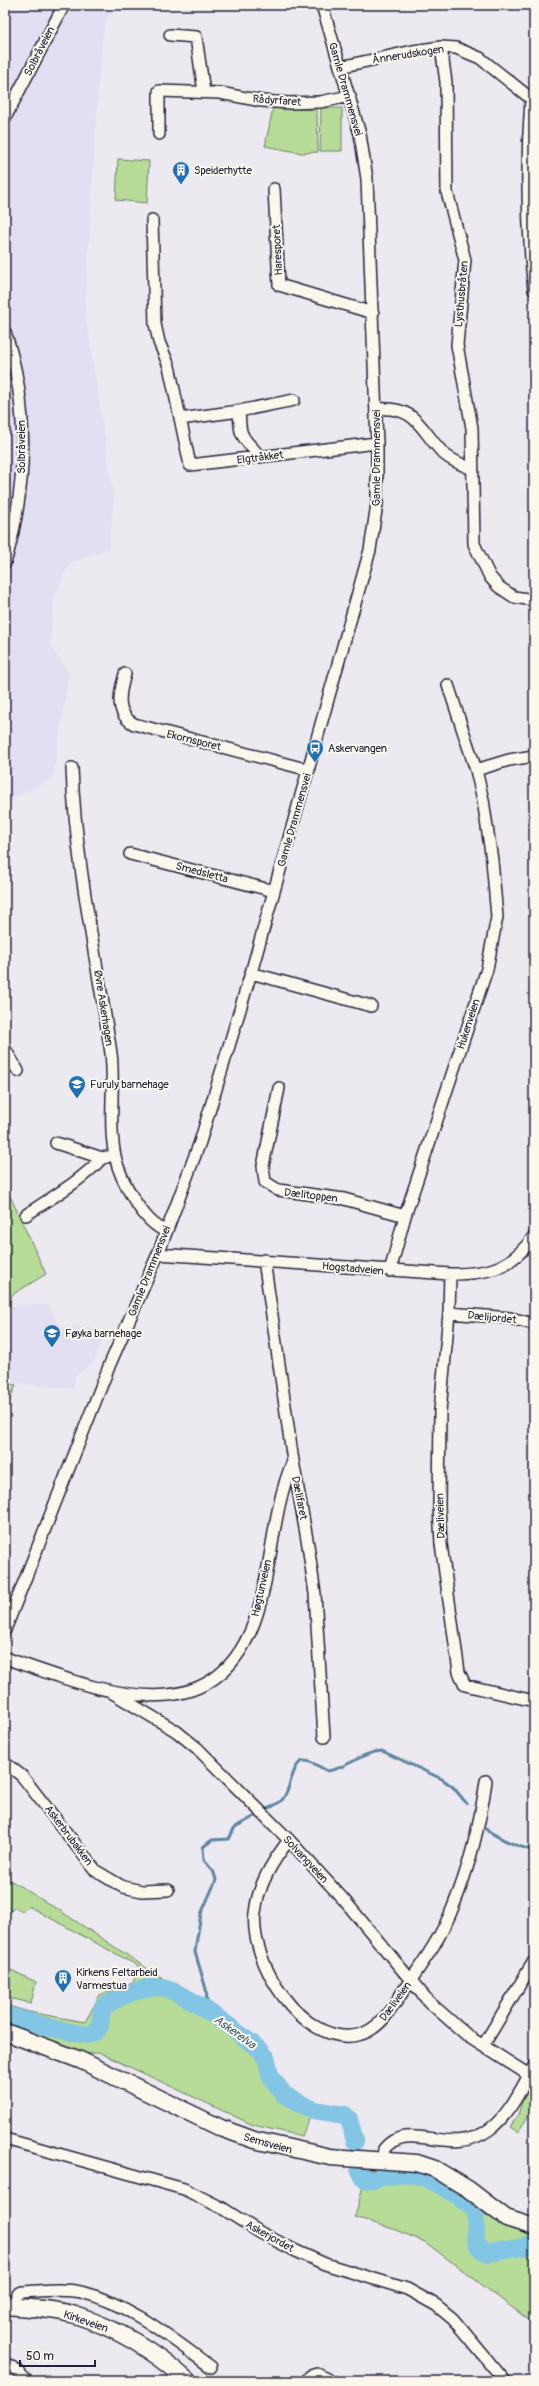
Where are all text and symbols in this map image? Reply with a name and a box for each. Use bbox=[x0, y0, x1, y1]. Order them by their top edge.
street label: Solbråveien bbox=[21, 24, 57, 78]
street label: Gamle Drammensvei bbox=[326, 41, 365, 137]
street label: Ånnerudskogen bbox=[371, 41, 445, 67]
street label: Rådyrfaret bbox=[252, 92, 302, 109]
building icon: Speiderhytte bbox=[171, 160, 191, 185]
place label: Speiderhytte bbox=[194, 164, 253, 177]
street label: Haresporet bbox=[270, 224, 285, 276]
street label: Lysthusbråten bbox=[452, 260, 471, 328]
street label: Gamle Drammensvei bbox=[370, 410, 383, 506]
street label: Solbråveien bbox=[15, 420, 28, 474]
street label: Elgtråkket bbox=[236, 448, 285, 467]
street label: Ekornsporet bbox=[165, 727, 223, 754]
bus stop icon: Askervangen bbox=[305, 738, 325, 763]
place label: Askervangen bbox=[328, 742, 387, 755]
street label: Gamle Drammensvei bbox=[275, 772, 314, 868]
street label: Smedsletta bbox=[174, 859, 230, 886]
street label: Øvre Askerhagen bbox=[91, 969, 116, 1047]
street label: Hukenveien bbox=[454, 997, 483, 1051]
school or university icon: Furuly barnehage bbox=[67, 1074, 87, 1099]
place label: Furuly barnehage bbox=[90, 1078, 169, 1091]
street label: Dælitoppen bbox=[283, 1186, 338, 1205]
street label: Gamle Drammensvei bbox=[125, 1224, 174, 1318]
street label: Hogstadveien bbox=[321, 1259, 384, 1278]
street label: Dælijordet bbox=[467, 1308, 518, 1327]
school or university icon: Føyka barnehage bbox=[42, 1323, 62, 1348]
place label: Føyka barnehage bbox=[65, 1327, 142, 1340]
street label: Dælifaret bbox=[289, 1475, 310, 1522]
street label: Dæliveien bbox=[433, 1493, 448, 1539]
street label: Høgtunveien bbox=[249, 1558, 274, 1618]
street label: Askerbrubakken bbox=[42, 1803, 95, 1868]
street label: Solvangveien bbox=[280, 1833, 331, 1886]
place label: Kirkens Feltarbeid Varmestua bbox=[76, 1966, 158, 1992]
building icon: Kirkens Feltarbeid Varmestua bbox=[53, 1968, 73, 1993]
street label: Dæliveien bbox=[377, 1979, 414, 2024]
water label: Askerelva bbox=[211, 2012, 260, 2053]
street label: Semsveien bbox=[242, 2130, 294, 2157]
street label: Askerjordet bbox=[243, 2218, 297, 2255]
street label: Kirkeveien bbox=[62, 2308, 110, 2335]
scale bar bbox=[20, 2342, 95, 2368]
text: 50 m bbox=[26, 2349, 54, 2364]

